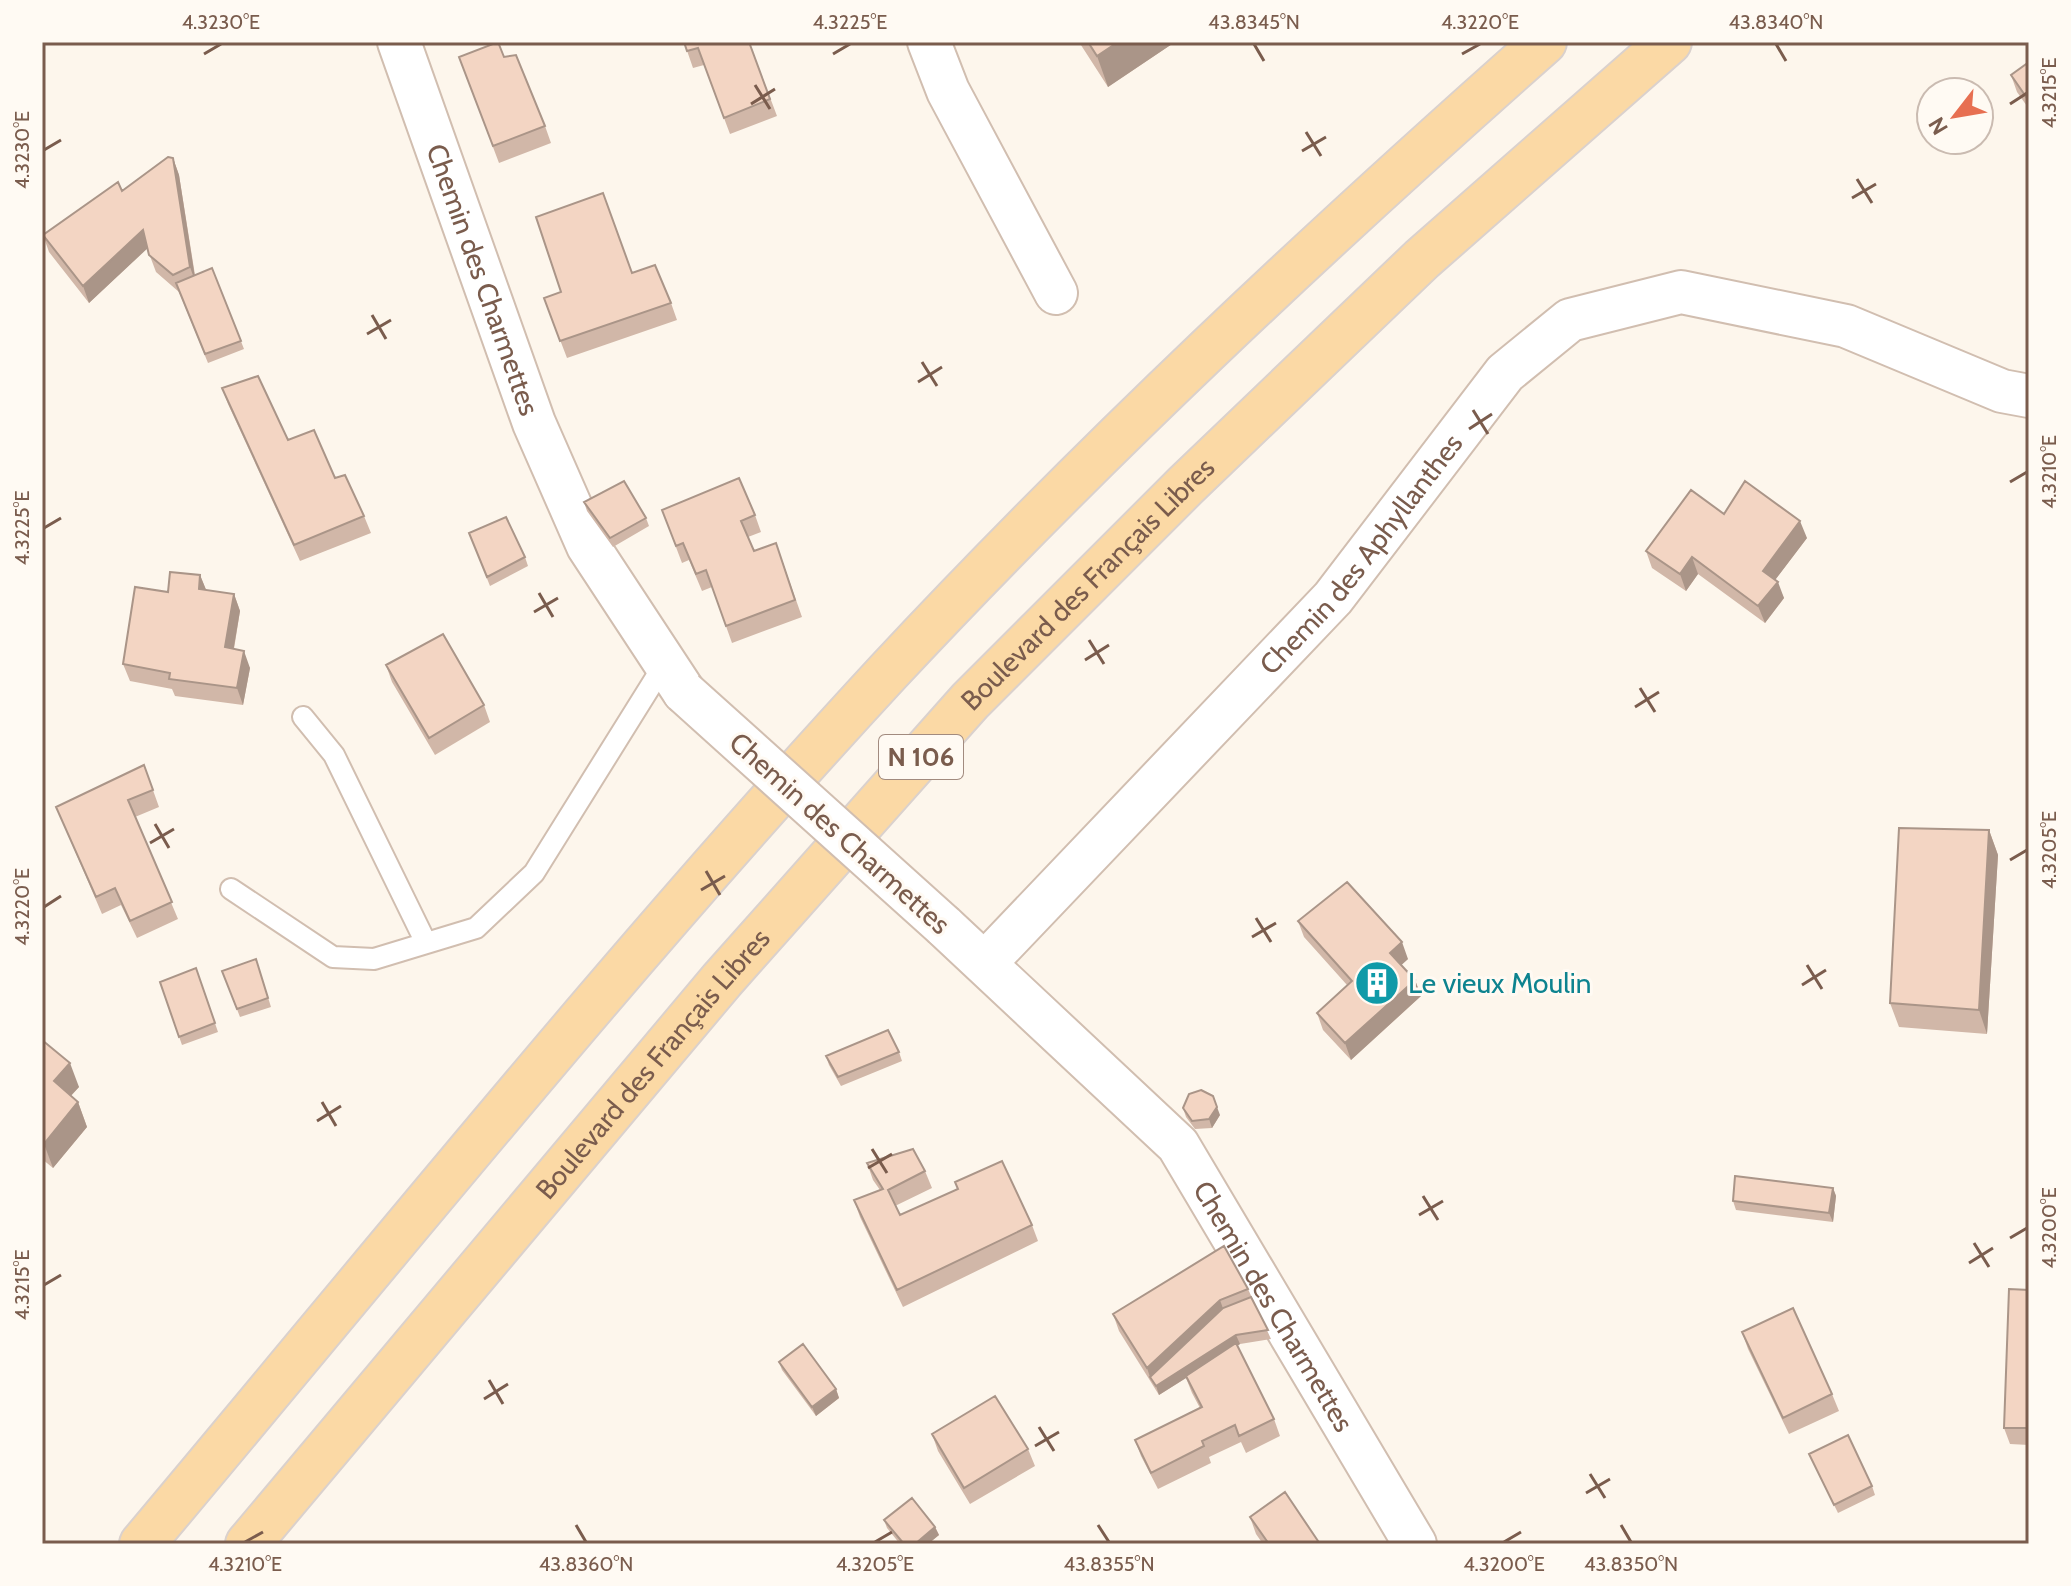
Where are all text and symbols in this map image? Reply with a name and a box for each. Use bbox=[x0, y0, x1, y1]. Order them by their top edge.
text: 4.3230°E bbox=[182, 10, 260, 34]
text: 4.3225°E bbox=[813, 10, 887, 34]
text: 43.8345°N bbox=[1208, 10, 1300, 34]
text: 4.3220°E bbox=[1441, 10, 1519, 34]
text: 43.8340°N bbox=[1729, 10, 1823, 34]
text: 4.3215°E bbox=[2037, 58, 2061, 128]
north arrow bbox=[1915, 76, 1995, 156]
text: 4.3230°E bbox=[10, 111, 34, 189]
text: N bbox=[1923, 112, 1954, 140]
street label: Chemin des Charmettes bbox=[419, 139, 547, 420]
street label: Chemin des Aphyllanthes bbox=[1252, 427, 1469, 681]
text: 4.3210°E bbox=[2037, 435, 2061, 509]
street label: Boulevard des Français Libres bbox=[954, 450, 1221, 717]
text: 4.3225°E bbox=[10, 491, 34, 565]
street label: Chemin des Charmettes bbox=[723, 725, 957, 941]
road number: N 106 bbox=[879, 735, 963, 779]
text: 4.3205°E bbox=[2037, 811, 2061, 889]
text: 4.3220°E bbox=[10, 868, 34, 946]
street label: Boulevard des Français Libres bbox=[528, 921, 777, 1206]
building icon: Le vieux Moulin bbox=[1353, 959, 1401, 1007]
place label: Le vieux Moulin bbox=[1408, 966, 1591, 1000]
street label: Chemin des Charmettes bbox=[1186, 1175, 1361, 1438]
text: 4.3200°E bbox=[2037, 1187, 2061, 1269]
text: 4.3215°E bbox=[10, 1250, 34, 1320]
text: 4.3210°E bbox=[208, 1552, 282, 1576]
text: 43.8360°N bbox=[539, 1552, 633, 1576]
text: 4.3205°E bbox=[836, 1552, 914, 1576]
text: 43.8355°N bbox=[1063, 1552, 1155, 1576]
text: 4.3200°E bbox=[1463, 1552, 1545, 1576]
text: 43.8350°N bbox=[1584, 1552, 1678, 1576]

